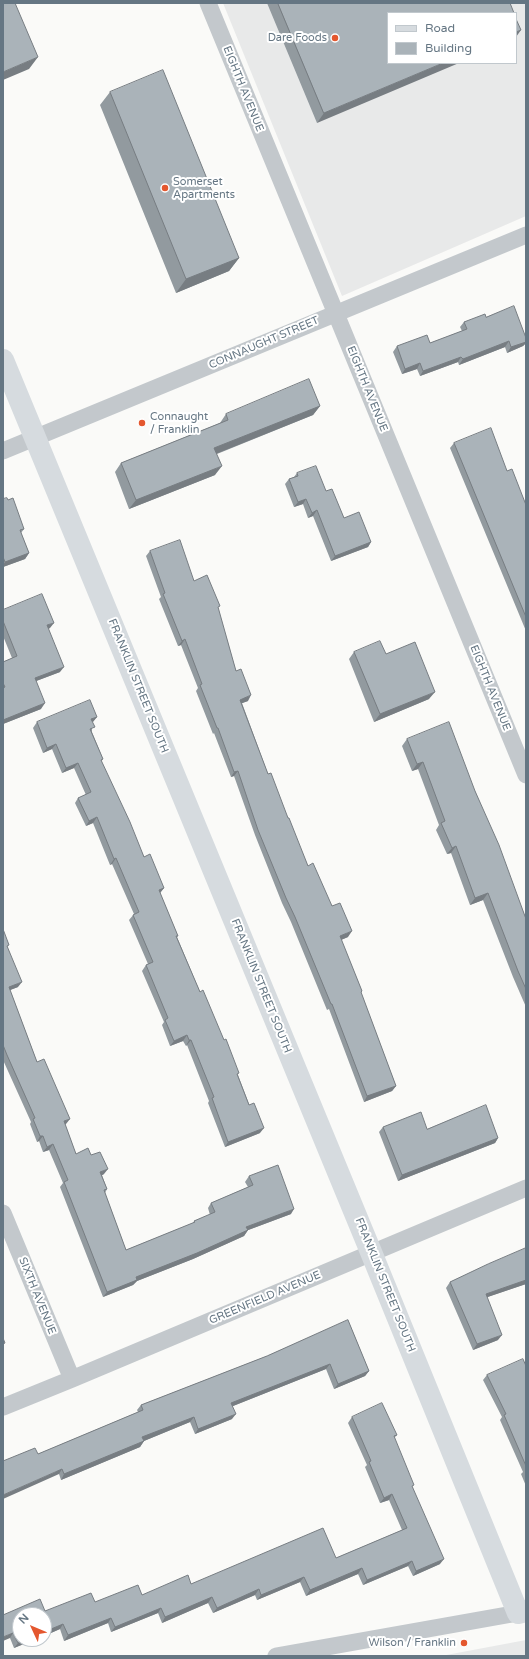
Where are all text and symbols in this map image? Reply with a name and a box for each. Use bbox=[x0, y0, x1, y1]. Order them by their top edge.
legend bbox=[387, 12, 517, 64]
text: Road bbox=[425, 21, 455, 35]
place label: Dare Foods bbox=[268, 31, 327, 45]
marker: Dare Foods bbox=[330, 33, 340, 43]
text: Building bbox=[425, 41, 472, 55]
street label: EIGHTH AVENUE bbox=[220, 44, 266, 134]
place label: Somerset Apartments bbox=[173, 175, 235, 201]
marker: Somerset Apartments bbox=[160, 183, 170, 193]
street label: CONNAUGHT STREET bbox=[207, 314, 321, 372]
street label: EIGHTH AVENUE bbox=[344, 344, 390, 434]
place label: Connaught / Franklin bbox=[150, 410, 208, 436]
marker: Connaught / Franklin bbox=[137, 418, 147, 428]
street label: FRANKLIN STREET SOUTH bbox=[105, 617, 171, 755]
street label: EIGHTH AVENUE bbox=[467, 643, 513, 733]
street label: FRANKLIN STREET SOUTH bbox=[228, 917, 294, 1055]
street label: FRANKLIN STREET SOUTH bbox=[352, 1216, 418, 1354]
street label: SIXTH AVENUE bbox=[16, 1255, 58, 1337]
street label: GREENFIELD AVENUE bbox=[207, 1269, 323, 1327]
north arrow bbox=[12, 1607, 52, 1647]
text: N bbox=[16, 1611, 31, 1627]
place label: Wilson / Franklin bbox=[369, 1636, 456, 1650]
marker: Wilson / Franklin bbox=[459, 1638, 469, 1648]

